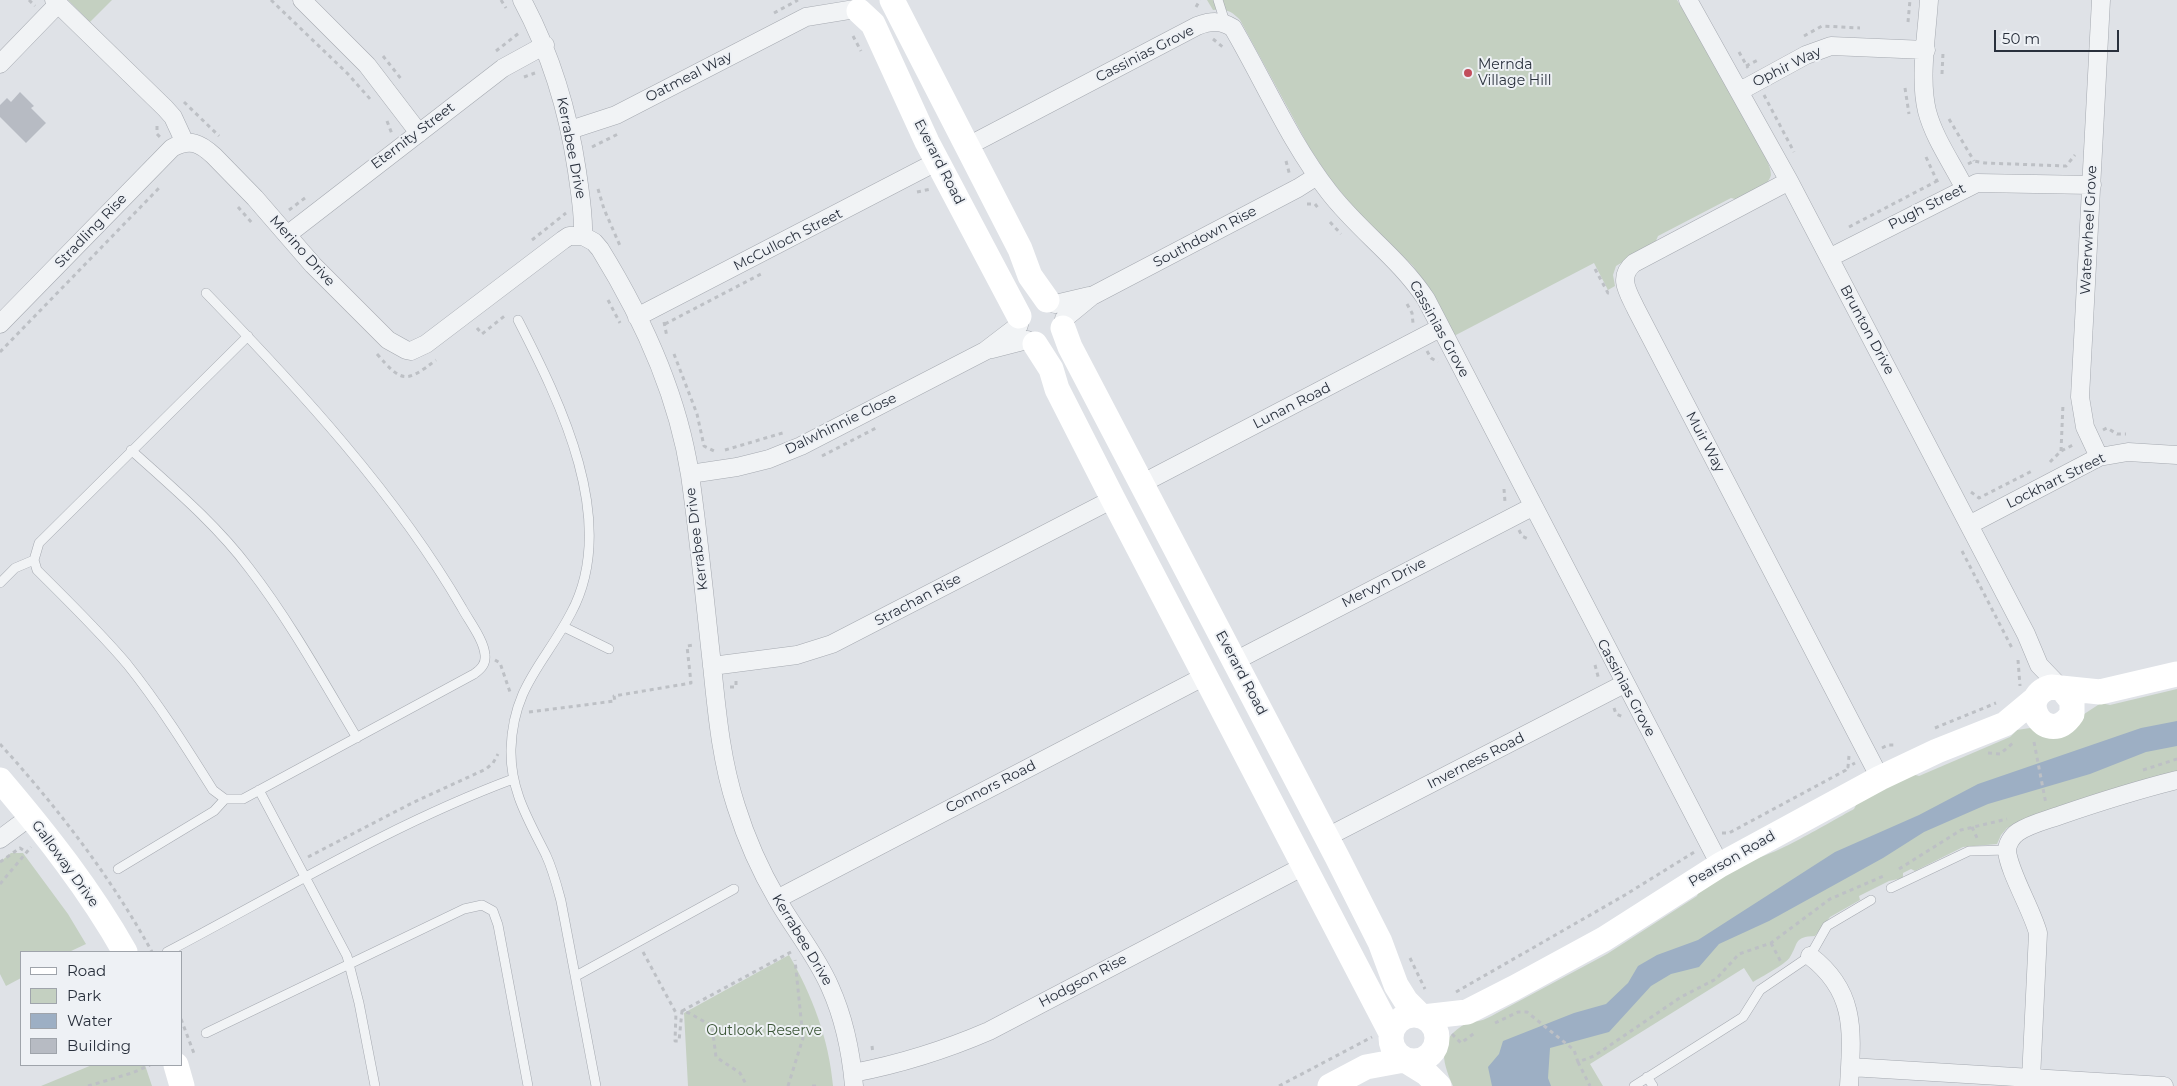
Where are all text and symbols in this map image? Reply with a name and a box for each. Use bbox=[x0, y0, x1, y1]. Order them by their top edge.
scale bar bbox=[1997, 20, 2122, 52]
street label: Cassinias Grove bbox=[1093, 22, 1197, 86]
text: 50 m bbox=[2002, 29, 2040, 48]
street label: Ophir Way bbox=[1750, 43, 1824, 91]
street label: Oatmeal Way bbox=[643, 48, 735, 106]
place label: Mernda Village Hill bbox=[1478, 57, 1551, 90]
marker: Mernda Village Hill bbox=[1462, 67, 1474, 79]
street label: Kerrabee Drive bbox=[553, 96, 589, 200]
street label: Eternity Street bbox=[368, 99, 458, 173]
street label: Everard Road bbox=[910, 117, 968, 207]
street label: Waterwheel Grove bbox=[2077, 165, 2101, 295]
street label: Pugh Street bbox=[1886, 180, 1968, 234]
street label: Stradling Rise bbox=[51, 190, 131, 272]
street label: Southdown Rise bbox=[1150, 203, 1260, 271]
street label: McCulloch Street bbox=[731, 205, 845, 275]
street label: Merino Drive bbox=[266, 212, 338, 290]
street label: Cassinias Grove bbox=[1405, 278, 1473, 380]
street label: Brunton Drive bbox=[1836, 282, 1898, 378]
street label: Lunan Road bbox=[1250, 379, 1334, 433]
street label: Dalwhinnie Close bbox=[783, 390, 899, 458]
street label: Muir Way bbox=[1682, 409, 1728, 475]
street label: Lockhart Street bbox=[2004, 450, 2108, 512]
street label: Kerrabee Drive bbox=[682, 487, 712, 591]
street label: Mervyn Drive bbox=[1339, 555, 1429, 611]
street label: Strachan Rise bbox=[872, 570, 964, 630]
street label: Everard Road bbox=[1212, 628, 1270, 718]
street label: Cassinias Grove bbox=[1593, 636, 1659, 740]
street label: Inverness Road bbox=[1425, 729, 1527, 793]
street label: Connors Road bbox=[943, 757, 1039, 817]
street label: Galloway Drive bbox=[28, 817, 102, 911]
street label: Pearson Road bbox=[1686, 827, 1778, 891]
street label: Kerrabee Drive bbox=[768, 891, 836, 989]
legend bbox=[20, 951, 182, 1066]
street label: Hodgson Rise bbox=[1036, 951, 1130, 1011]
text: Road bbox=[67, 961, 106, 980]
text: Park bbox=[67, 986, 101, 1005]
text: Water bbox=[67, 1011, 113, 1030]
park label: Outlook Reserve bbox=[706, 1023, 822, 1039]
text: Building bbox=[67, 1036, 131, 1055]

